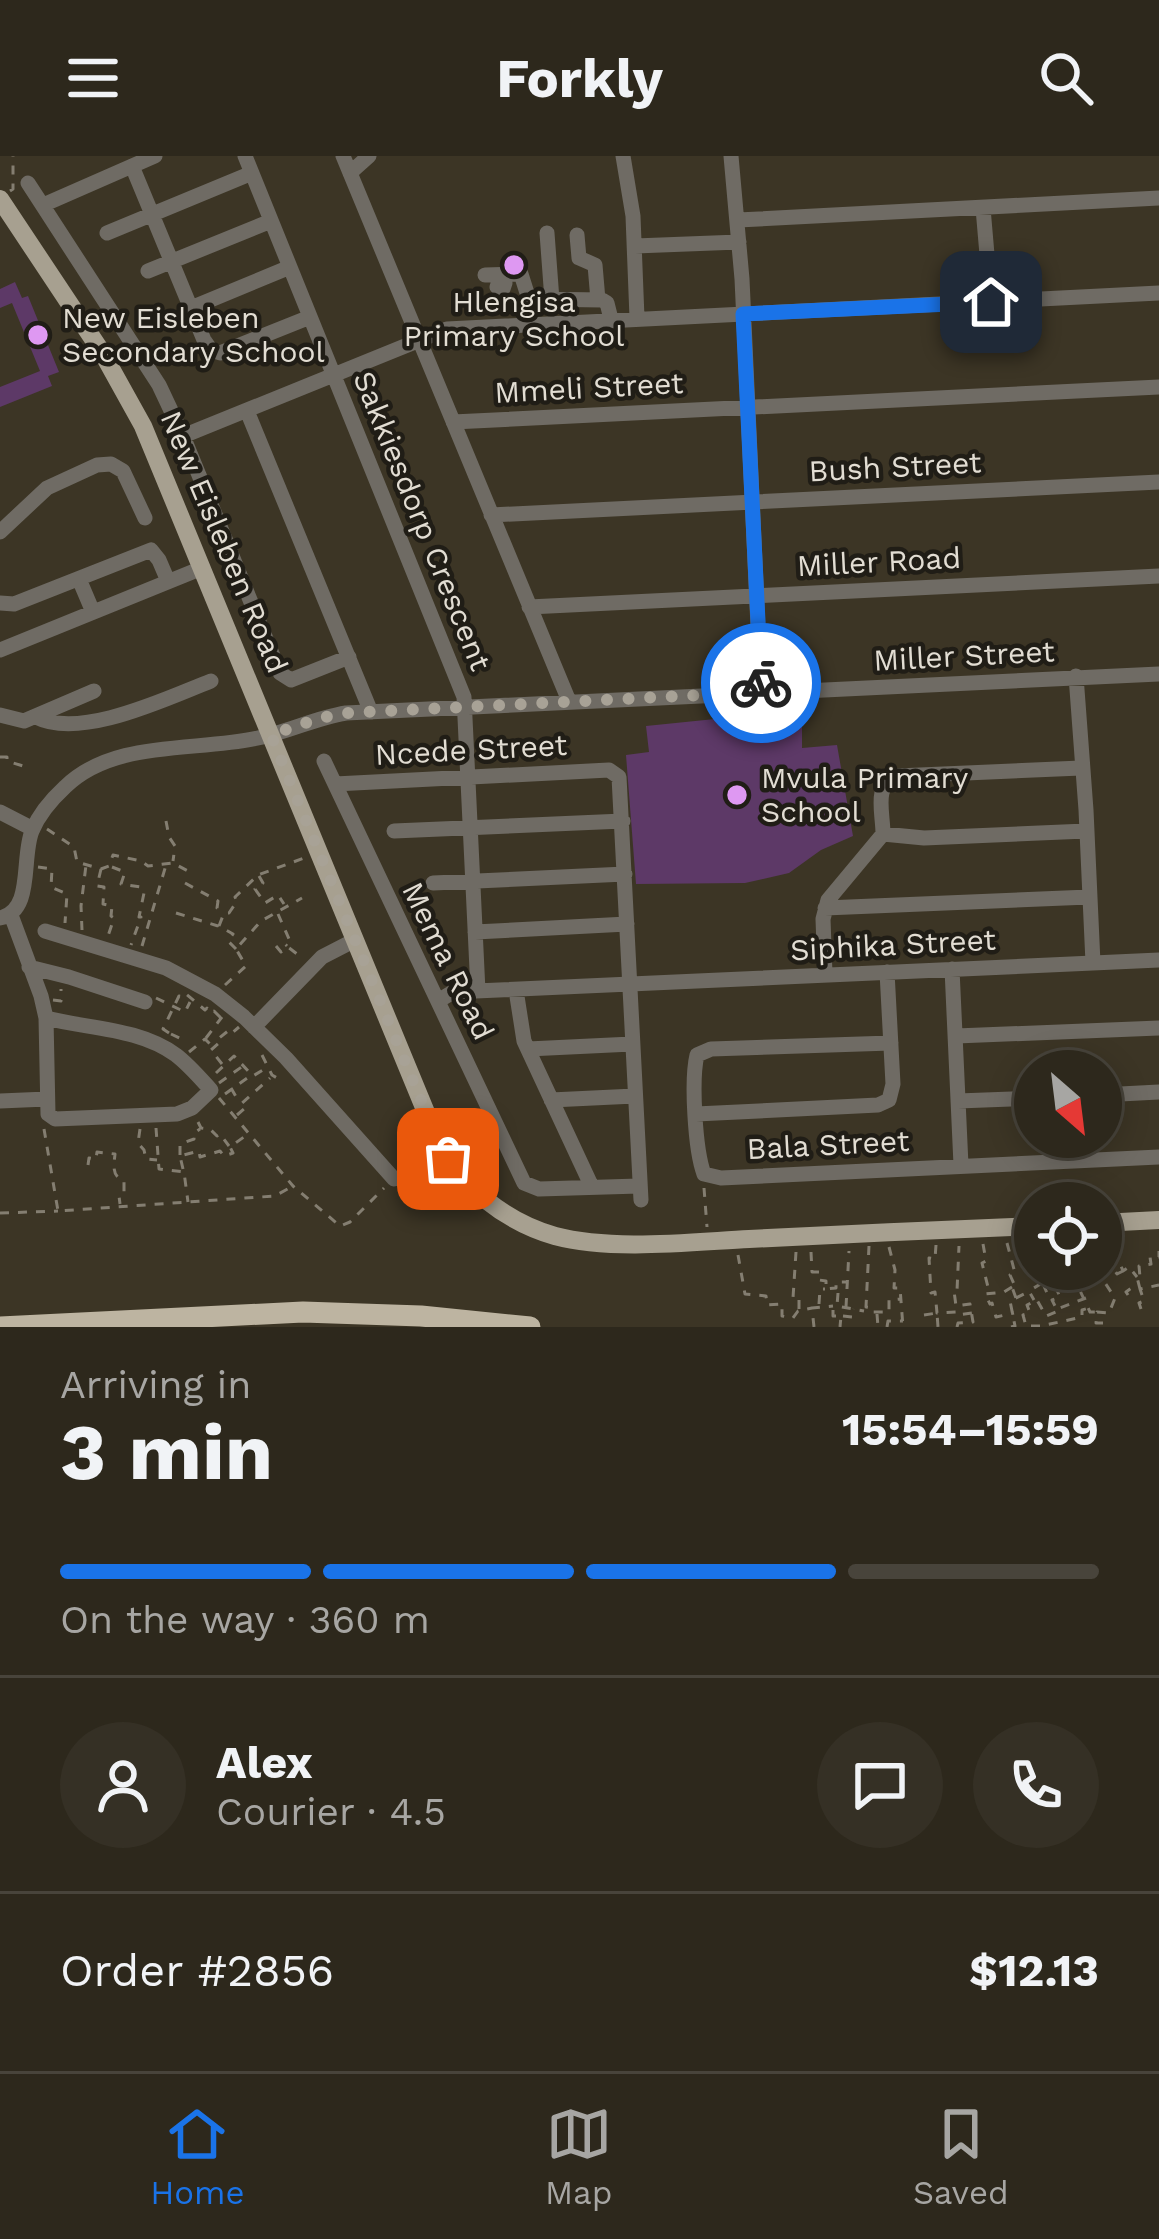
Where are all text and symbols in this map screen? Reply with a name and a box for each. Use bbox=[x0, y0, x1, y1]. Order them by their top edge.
icon: menu bbox=[60, 45, 126, 111]
icon: search bbox=[1033, 45, 1099, 111]
text: Forkly bbox=[496, 47, 663, 110]
pin bbox=[940, 251, 1042, 353]
marker: Hlengisa Primary School bbox=[501, 252, 527, 278]
icon: home bbox=[958, 269, 1024, 335]
place label: Hlengisa Primary School bbox=[403, 284, 625, 353]
place label: New Eisleben Secondary School bbox=[62, 300, 325, 369]
marker: New Eisleben Secondary School bbox=[25, 322, 51, 348]
street label: Mmeli Street bbox=[494, 365, 685, 410]
street label: Sakkiesdorp Crescent bbox=[346, 366, 499, 676]
street label: New Eisleben Road bbox=[153, 406, 295, 678]
street label: Bush Street bbox=[808, 444, 983, 489]
street label: Miller Road bbox=[796, 540, 962, 583]
courier bbox=[701, 623, 821, 743]
street label: Miller Street bbox=[873, 633, 1056, 678]
icon: bike bbox=[728, 650, 794, 716]
street label: Ncede Street bbox=[374, 727, 568, 772]
place label: Mvula Primary School bbox=[761, 760, 969, 829]
marker: Mvula Primary School bbox=[724, 782, 750, 808]
street label: Mema Road bbox=[395, 876, 502, 1045]
street label: Siphika Street bbox=[789, 922, 997, 967]
north arrow bbox=[1014, 1050, 1122, 1158]
map controls bbox=[1014, 1050, 1122, 1290]
pin bbox=[397, 1108, 499, 1210]
street label: Bala Street bbox=[746, 1123, 910, 1166]
icon: bag bbox=[415, 1126, 481, 1192]
button: locate bbox=[1014, 1182, 1122, 1290]
text: Arriving in bbox=[60, 1362, 251, 1407]
text: 15:54–15:59 bbox=[842, 1403, 1099, 1456]
text: 3 min bbox=[60, 1406, 273, 1498]
text: On the way · 360 m bbox=[60, 1597, 430, 1642]
button: person bbox=[60, 1722, 186, 1848]
button: chat bbox=[817, 1722, 943, 1848]
button: phone bbox=[973, 1722, 1099, 1848]
text: Alex bbox=[216, 1736, 313, 1789]
text: Courier · 4.5 bbox=[216, 1789, 446, 1834]
text: Order #2856 bbox=[60, 1944, 334, 1997]
text: $12.13 bbox=[969, 1944, 1099, 1997]
tab: Home bbox=[150, 2101, 245, 2212]
tab: Map bbox=[545, 2101, 612, 2212]
tab: Saved bbox=[913, 2101, 1009, 2212]

